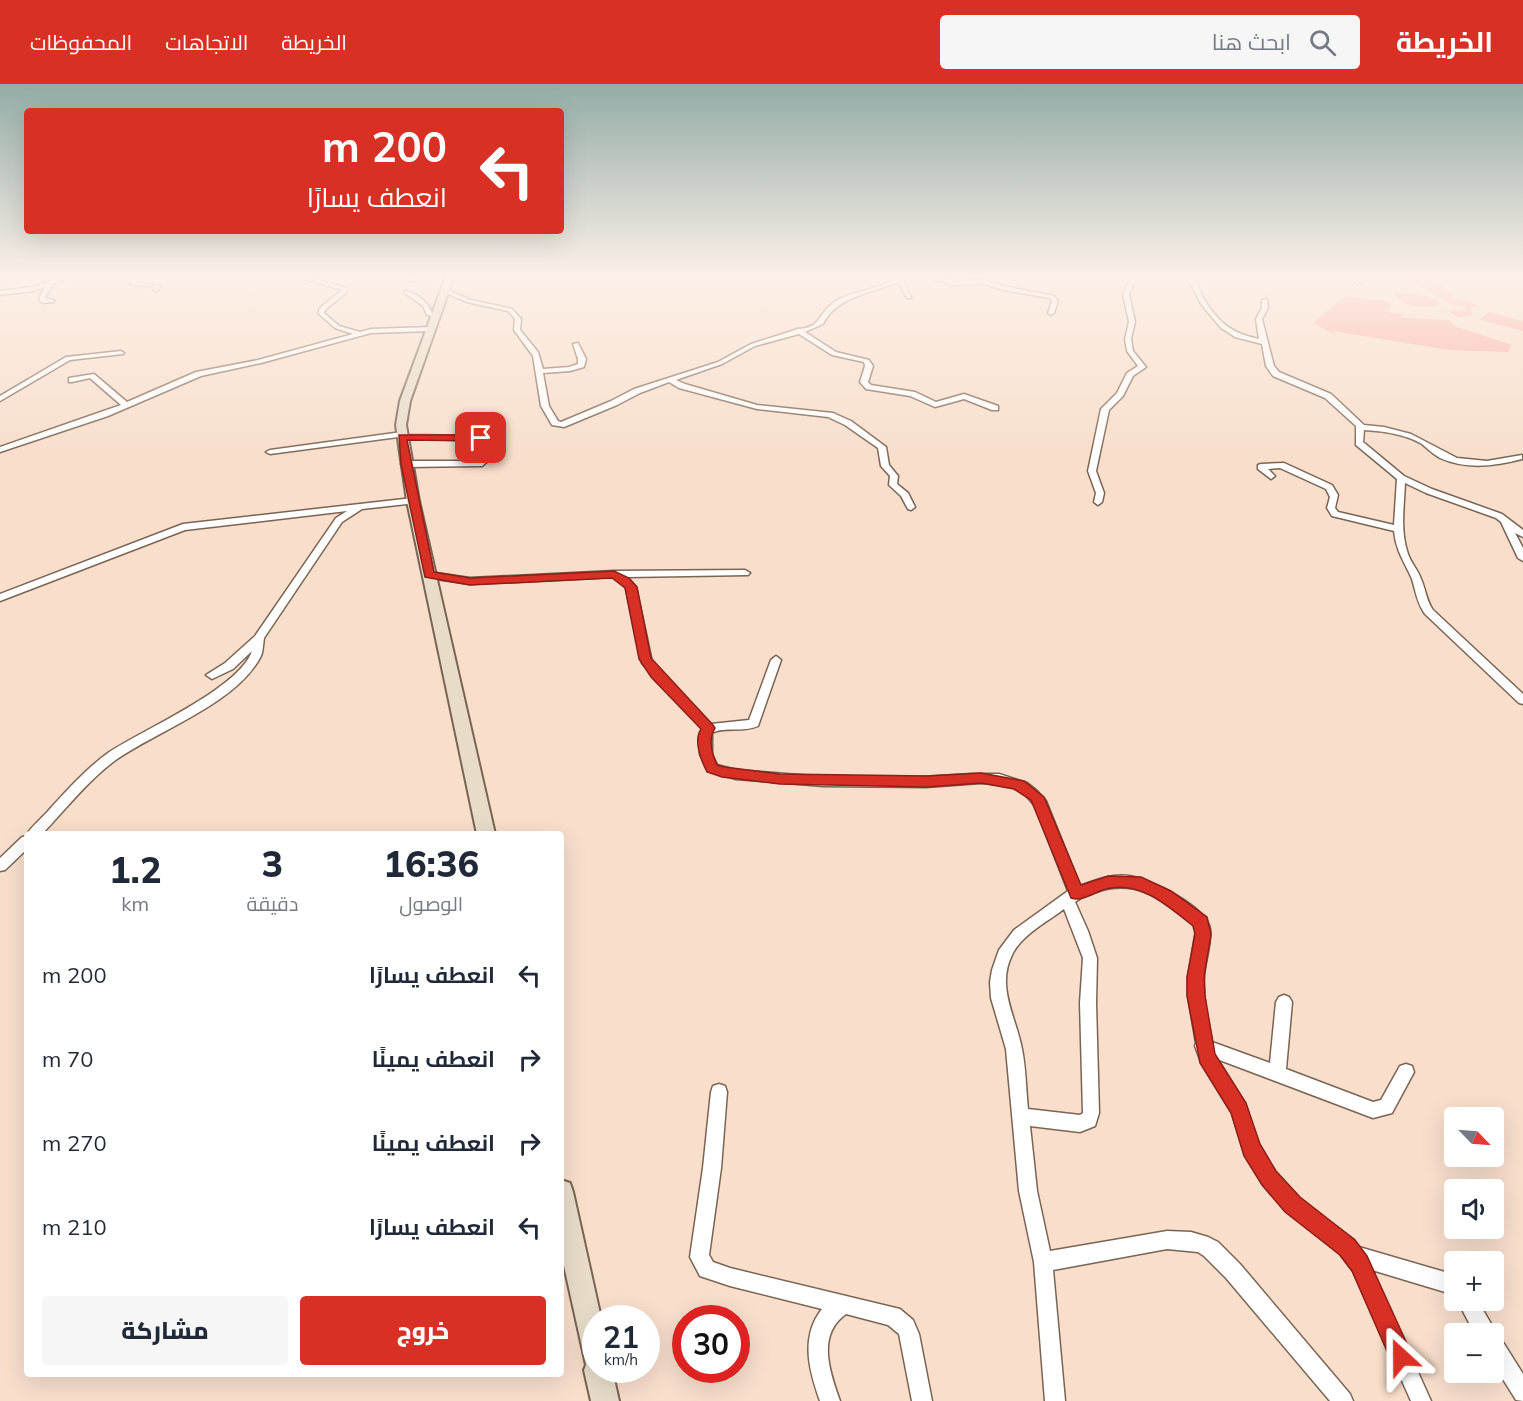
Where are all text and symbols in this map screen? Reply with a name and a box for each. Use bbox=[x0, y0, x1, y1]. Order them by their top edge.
search box bbox=[940, 15, 1360, 69]
text: الخريطة bbox=[1396, 24, 1493, 59]
icon: search bbox=[1306, 26, 1339, 59]
text: ابحث هنا bbox=[1212, 28, 1291, 56]
text: المحفوظات bbox=[30, 29, 132, 55]
text: الاتجاهات bbox=[165, 29, 248, 55]
text: الخريطة bbox=[281, 29, 347, 55]
text: 200 m bbox=[322, 120, 447, 173]
icon: left bbox=[468, 132, 546, 210]
text: انعطف يسارًا bbox=[307, 180, 447, 214]
pin bbox=[455, 412, 506, 463]
icon: arrive bbox=[464, 421, 497, 454]
text: 3 bbox=[262, 841, 283, 886]
text: 16:36 bbox=[383, 841, 479, 886]
text: 1.2 bbox=[109, 847, 161, 892]
text: km bbox=[121, 891, 149, 916]
text: دقيقة bbox=[246, 891, 298, 916]
text: الوصول bbox=[399, 891, 463, 916]
icon: left bbox=[513, 959, 546, 992]
text: 200 m bbox=[42, 961, 107, 989]
text: انعطف يسارًا bbox=[369, 961, 495, 989]
icon: right bbox=[513, 1043, 546, 1076]
text: 70 m bbox=[42, 1045, 93, 1073]
text: انعطف يمينًا bbox=[372, 1045, 495, 1073]
north arrow bbox=[1444, 1107, 1504, 1167]
map controls bbox=[1444, 1107, 1504, 1383]
icon: right bbox=[513, 1127, 546, 1160]
text: 270 m bbox=[42, 1129, 107, 1157]
text: انعطف يمينًا bbox=[372, 1129, 495, 1157]
button: sound bbox=[1444, 1179, 1504, 1239]
icon: left bbox=[513, 1211, 546, 1244]
text: 210 m bbox=[42, 1213, 107, 1241]
text: انعطف يسارًا bbox=[369, 1213, 495, 1241]
button: + bbox=[1444, 1251, 1504, 1311]
button: مشاركة bbox=[42, 1296, 288, 1365]
button: خروج bbox=[300, 1296, 546, 1365]
speed limit sign: 30 bbox=[672, 1305, 750, 1383]
text: 21 bbox=[603, 1318, 639, 1356]
button: − bbox=[1444, 1323, 1504, 1383]
position arrow bbox=[1369, 1325, 1433, 1389]
text: km/h bbox=[604, 1350, 638, 1369]

